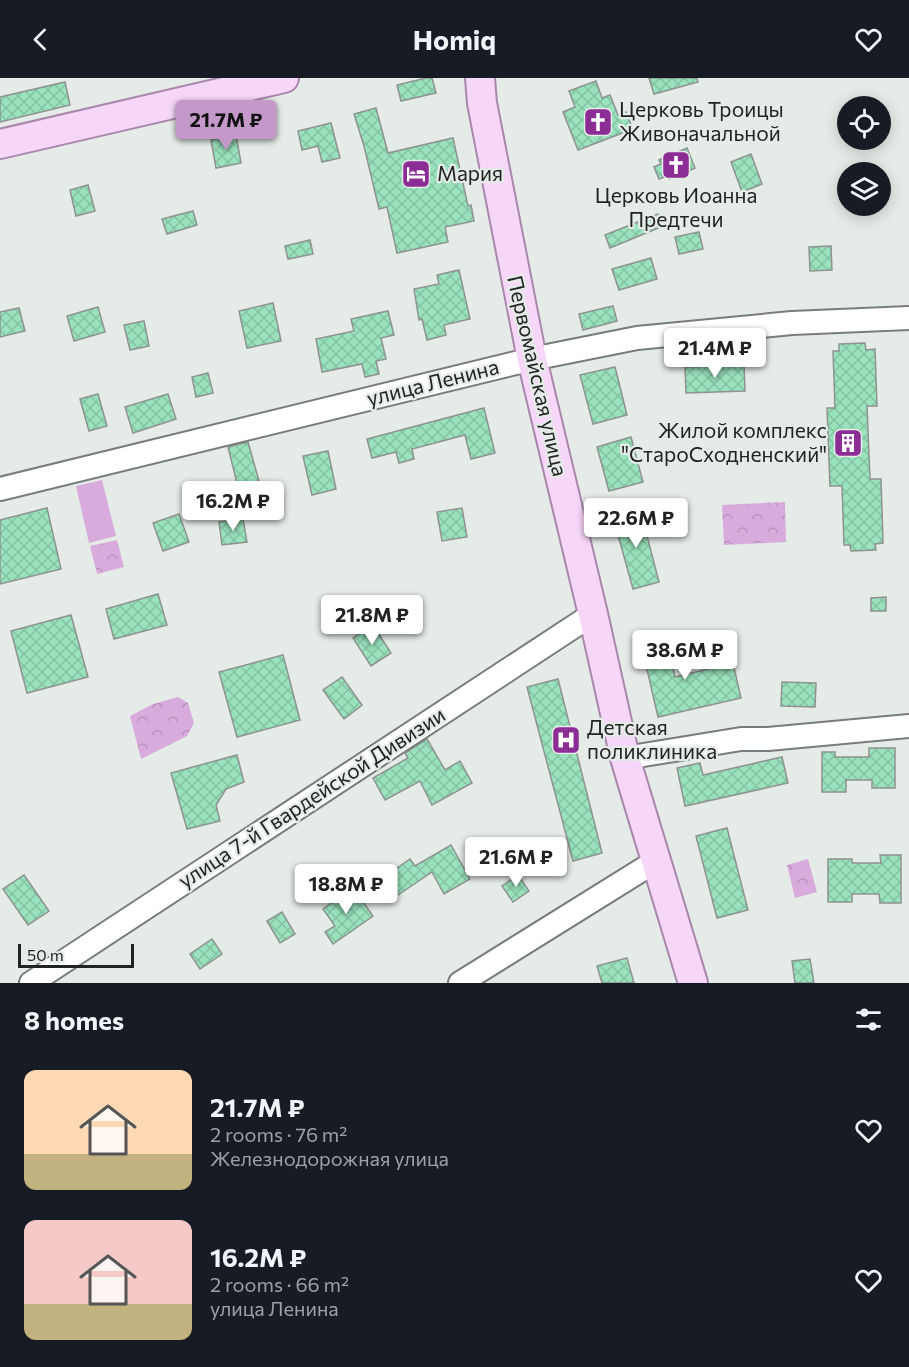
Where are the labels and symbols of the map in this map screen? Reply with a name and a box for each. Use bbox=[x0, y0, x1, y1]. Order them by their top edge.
place label: Церковь Троицы Живоначальной bbox=[619, 96, 784, 145]
pin: 21.7M ₽ bbox=[171, 100, 281, 151]
church icon: Церковь Троицы Живоначальной bbox=[582, 106, 614, 138]
church icon: Церковь Иоанна Предтечи bbox=[660, 149, 692, 181]
hotel icon: Мария bbox=[400, 158, 432, 190]
place label: Мария bbox=[437, 160, 503, 185]
place label: Церковь Иоанна Предтечи bbox=[595, 182, 757, 231]
street label: Первомайская улица bbox=[503, 273, 574, 479]
pin: 21.4M ₽ bbox=[660, 328, 770, 379]
street label: улица Ленина bbox=[364, 353, 501, 410]
place label: Жилой комплекс "СтароСходненский" bbox=[621, 417, 827, 466]
building icon: Жилой комплекс "СтароСходненский" bbox=[832, 427, 864, 459]
pin: 16.2M ₽ bbox=[178, 481, 288, 532]
pin: 22.6M ₽ bbox=[581, 498, 691, 549]
pin: 21.8M ₽ bbox=[317, 595, 427, 646]
pin: 38.6M ₽ bbox=[630, 630, 740, 681]
street label: улица 7-й Гвардейской Дивизии bbox=[173, 701, 449, 892]
place label: Детская поликлиника bbox=[587, 714, 717, 763]
hospital icon: Детская поликлиника bbox=[550, 724, 582, 756]
pin: 21.6M ₽ bbox=[461, 837, 571, 888]
pin: 18.8M ₽ bbox=[291, 864, 401, 915]
scale bar bbox=[18, 941, 134, 968]

